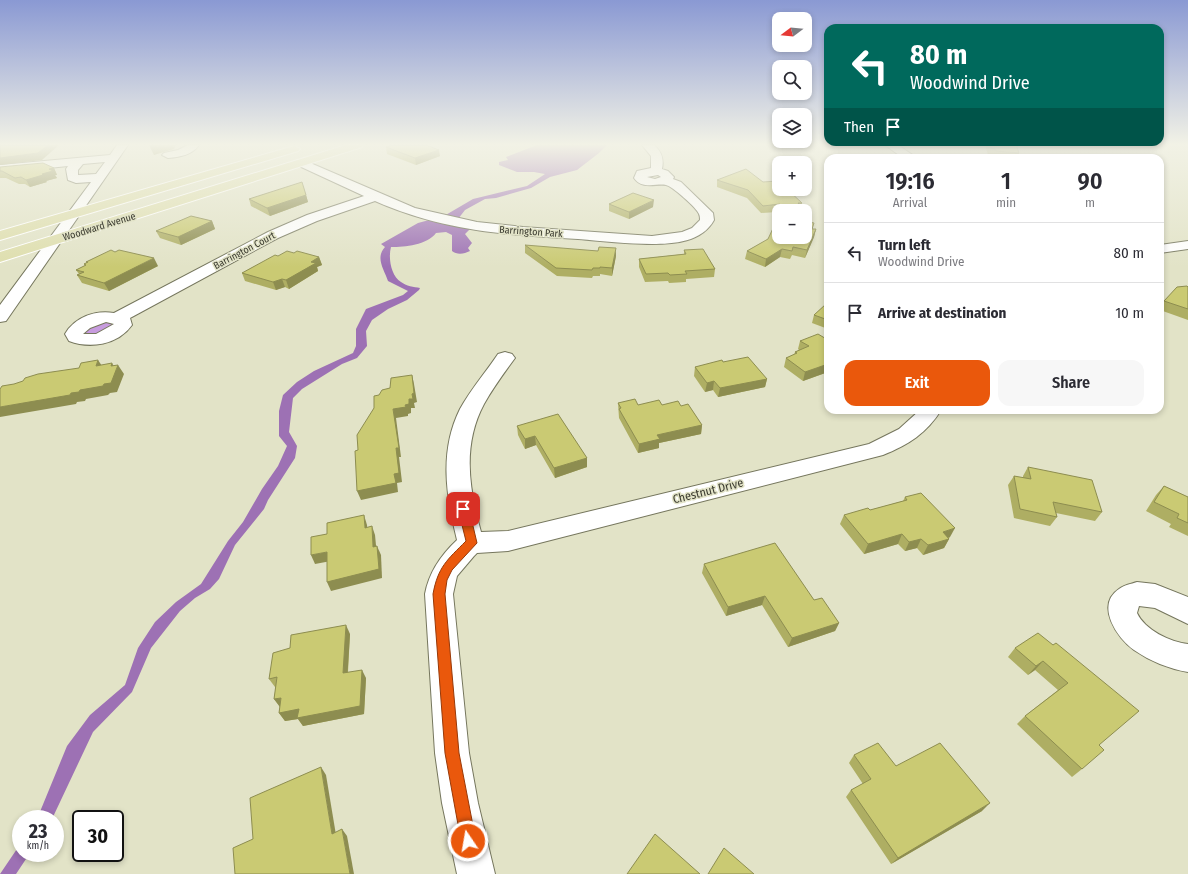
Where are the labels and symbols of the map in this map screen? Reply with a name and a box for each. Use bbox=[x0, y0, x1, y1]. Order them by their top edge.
north arrow bbox=[772, 12, 812, 52]
street label: Woodward Avenue bbox=[61, 210, 137, 244]
street label: Barrington Park bbox=[499, 224, 563, 240]
street label: Barrington Court bbox=[212, 229, 278, 272]
street label: Chestnut Drive bbox=[671, 475, 745, 507]
pin bbox=[446, 492, 480, 526]
speed limit sign: 30 bbox=[72, 810, 124, 862]
position arrow bbox=[447, 820, 489, 862]

